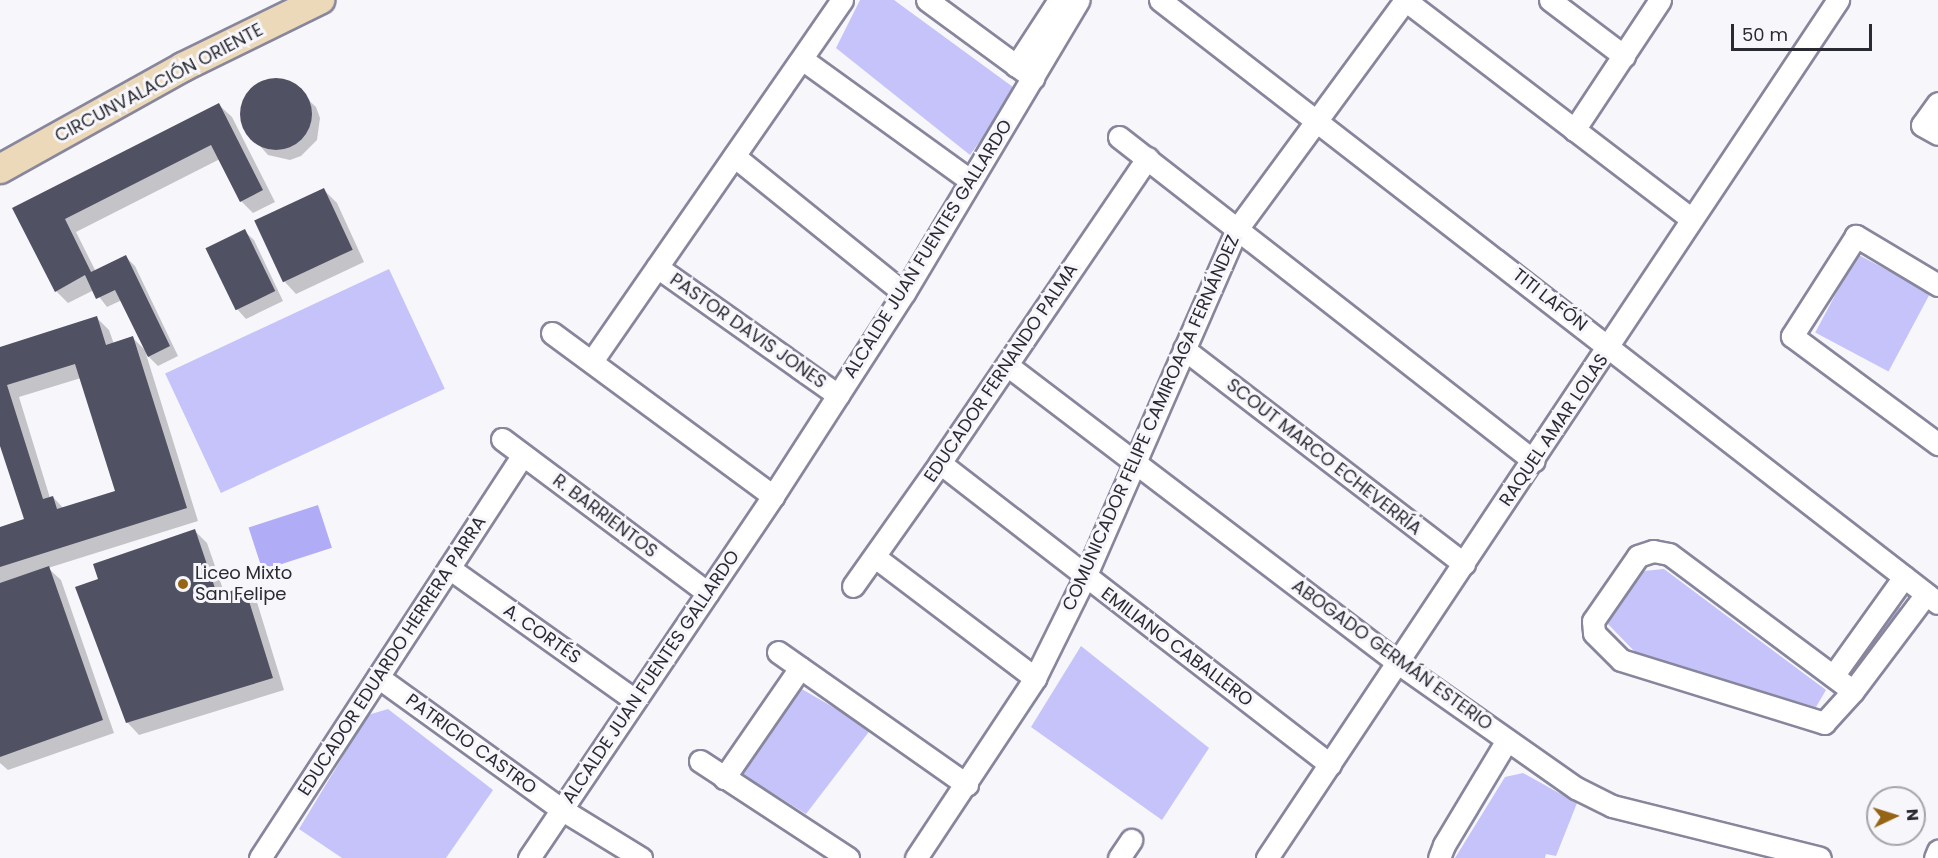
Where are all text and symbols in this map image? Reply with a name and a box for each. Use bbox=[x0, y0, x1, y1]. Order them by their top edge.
scale bar bbox=[1734, 12, 1875, 50]
street label: CIRCUNVALACIÓN ORIENTE bbox=[51, 19, 267, 147]
text: 50 m bbox=[1742, 22, 1788, 47]
street label: ALCALDE JUAN FUENTES GALLARDO bbox=[839, 116, 1017, 382]
street label: COMUNICADOR FELIPE CAMIROAGA FERNÁNDEZ bbox=[1058, 232, 1244, 614]
street label: EDUCADOR FERNANDO PALMA bbox=[920, 260, 1082, 486]
street label: TITI LAFÓN bbox=[1508, 264, 1592, 336]
street label: PASTOR DAVIS JONES bbox=[666, 269, 830, 393]
street label: RAQUEL AMAR LOLAS bbox=[1495, 350, 1613, 510]
street label: SCOUT MARCO ECHEVERRÍA bbox=[1222, 374, 1426, 540]
street label: R. BARRIENTOS bbox=[548, 470, 662, 562]
street label: EDUCADOR EDUARDO HERRERA PARRA bbox=[293, 512, 491, 800]
street label: ALCALDE JUAN FUENTES GALLARDO bbox=[558, 546, 744, 808]
place label: Liceo Mixto San Felipe bbox=[195, 563, 292, 606]
street label: ABOGADO GERMÁN ESTERIO bbox=[1287, 575, 1497, 735]
marker: Liceo Mixto San Felipe bbox=[176, 577, 190, 591]
street label: EMILIANO CABALLERO bbox=[1097, 583, 1257, 711]
street label: A. CORTÉS bbox=[499, 600, 585, 668]
street label: PATRICIO CASTRO bbox=[401, 689, 541, 799]
north arrow bbox=[1866, 786, 1926, 846]
text: N bbox=[1901, 808, 1924, 822]

